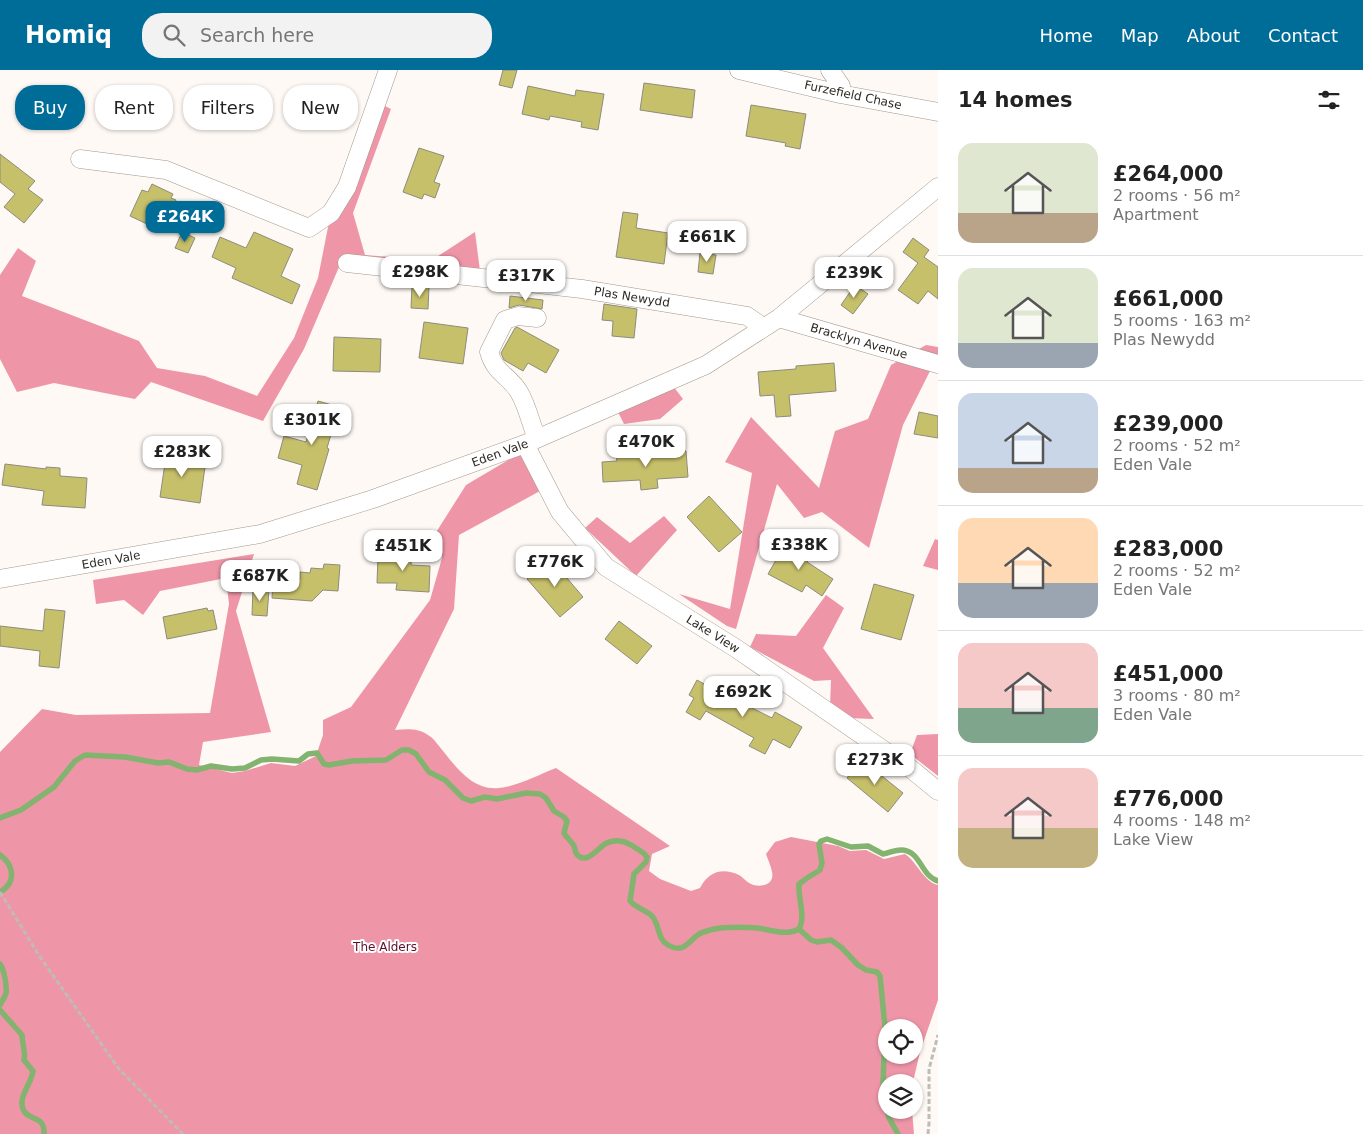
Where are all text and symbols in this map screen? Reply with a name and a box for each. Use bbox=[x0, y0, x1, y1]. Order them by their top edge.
search box bbox=[142, 13, 492, 58]
text: Homiq bbox=[25, 21, 112, 49]
icon: search bbox=[160, 21, 188, 49]
text: Search here bbox=[200, 24, 314, 46]
text: Home bbox=[1040, 25, 1093, 46]
text: Map bbox=[1121, 25, 1159, 46]
text: About bbox=[1187, 25, 1240, 46]
text: Contact bbox=[1268, 25, 1338, 46]
street label: Furzefield Chase bbox=[803, 78, 903, 112]
chip: Buy bbox=[15, 85, 85, 130]
chip: Rent bbox=[95, 85, 173, 130]
chip: Filters bbox=[183, 85, 273, 130]
chip: New bbox=[283, 85, 358, 130]
icon: filters bbox=[1315, 86, 1343, 114]
text: 14 homes bbox=[958, 88, 1073, 112]
text: £264,000 bbox=[1113, 162, 1223, 186]
icon: home bbox=[998, 163, 1058, 223]
text: 2 rooms · 56 m² bbox=[1113, 186, 1241, 205]
pin: £264K bbox=[150, 200, 220, 243]
text: Apartment bbox=[1113, 205, 1199, 224]
text: £264K bbox=[157, 207, 213, 226]
pin: £661K bbox=[672, 220, 742, 263]
text: £661K bbox=[679, 227, 735, 246]
pin: £298K bbox=[385, 256, 455, 298]
pin: £239K bbox=[819, 256, 889, 299]
pin: £317K bbox=[491, 260, 561, 302]
text: £298K bbox=[392, 262, 448, 281]
text: £239K bbox=[826, 263, 882, 282]
text: £317K bbox=[498, 266, 554, 285]
street label: Plas Newydd bbox=[593, 284, 671, 310]
text: £661,000 bbox=[1113, 287, 1223, 311]
icon: home bbox=[998, 288, 1058, 348]
text: 5 rooms · 163 m² bbox=[1113, 311, 1251, 330]
street label: Bracklyn Avenue bbox=[809, 320, 909, 362]
text: Plas Newydd bbox=[1113, 330, 1215, 349]
pin: £301K bbox=[277, 404, 347, 446]
text: £301K bbox=[284, 410, 340, 429]
text: £239,000 bbox=[1113, 412, 1223, 436]
icon: home bbox=[998, 413, 1058, 473]
pin: £470K bbox=[611, 426, 681, 468]
text: £470K bbox=[618, 432, 674, 451]
pin: £283K bbox=[147, 436, 217, 478]
street label: Eden Vale bbox=[470, 436, 530, 470]
text: 2 rooms · 52 m² bbox=[1113, 436, 1241, 455]
text: £283K bbox=[154, 442, 210, 461]
text: Eden Vale bbox=[1113, 455, 1192, 474]
pin: £338K bbox=[764, 528, 834, 571]
pin: £451K bbox=[368, 530, 438, 572]
text: £338K bbox=[771, 535, 827, 554]
text: £451K bbox=[375, 536, 431, 555]
text: £283,000 bbox=[1113, 537, 1223, 561]
icon: home bbox=[998, 538, 1058, 598]
pin: £776K bbox=[520, 546, 590, 588]
street label: Eden Vale bbox=[81, 548, 141, 572]
text: £776K bbox=[527, 552, 583, 571]
pin: £687K bbox=[225, 560, 295, 602]
text: 2 rooms · 52 m² bbox=[1113, 561, 1241, 580]
text: £687K bbox=[232, 566, 288, 585]
text: Eden Vale bbox=[1113, 580, 1192, 599]
street label: Lake View bbox=[684, 612, 742, 656]
text: £451,000 bbox=[1113, 662, 1223, 686]
icon: home bbox=[998, 663, 1058, 723]
pin: £692K bbox=[708, 676, 778, 718]
text: £692K bbox=[715, 682, 771, 701]
text: 3 rooms · 80 m² bbox=[1113, 686, 1241, 705]
text: Eden Vale bbox=[1113, 705, 1192, 724]
pin: £273K bbox=[840, 744, 910, 786]
text: £273K bbox=[847, 750, 903, 769]
text: £776,000 bbox=[1113, 787, 1223, 811]
icon: home bbox=[998, 788, 1058, 848]
text: 4 rooms · 148 m² bbox=[1113, 811, 1251, 830]
text: Lake View bbox=[1113, 830, 1193, 849]
park label: The Alders bbox=[352, 940, 417, 954]
map controls bbox=[878, 1019, 923, 1119]
button: locate bbox=[878, 1019, 923, 1064]
button: layers bbox=[878, 1074, 923, 1119]

